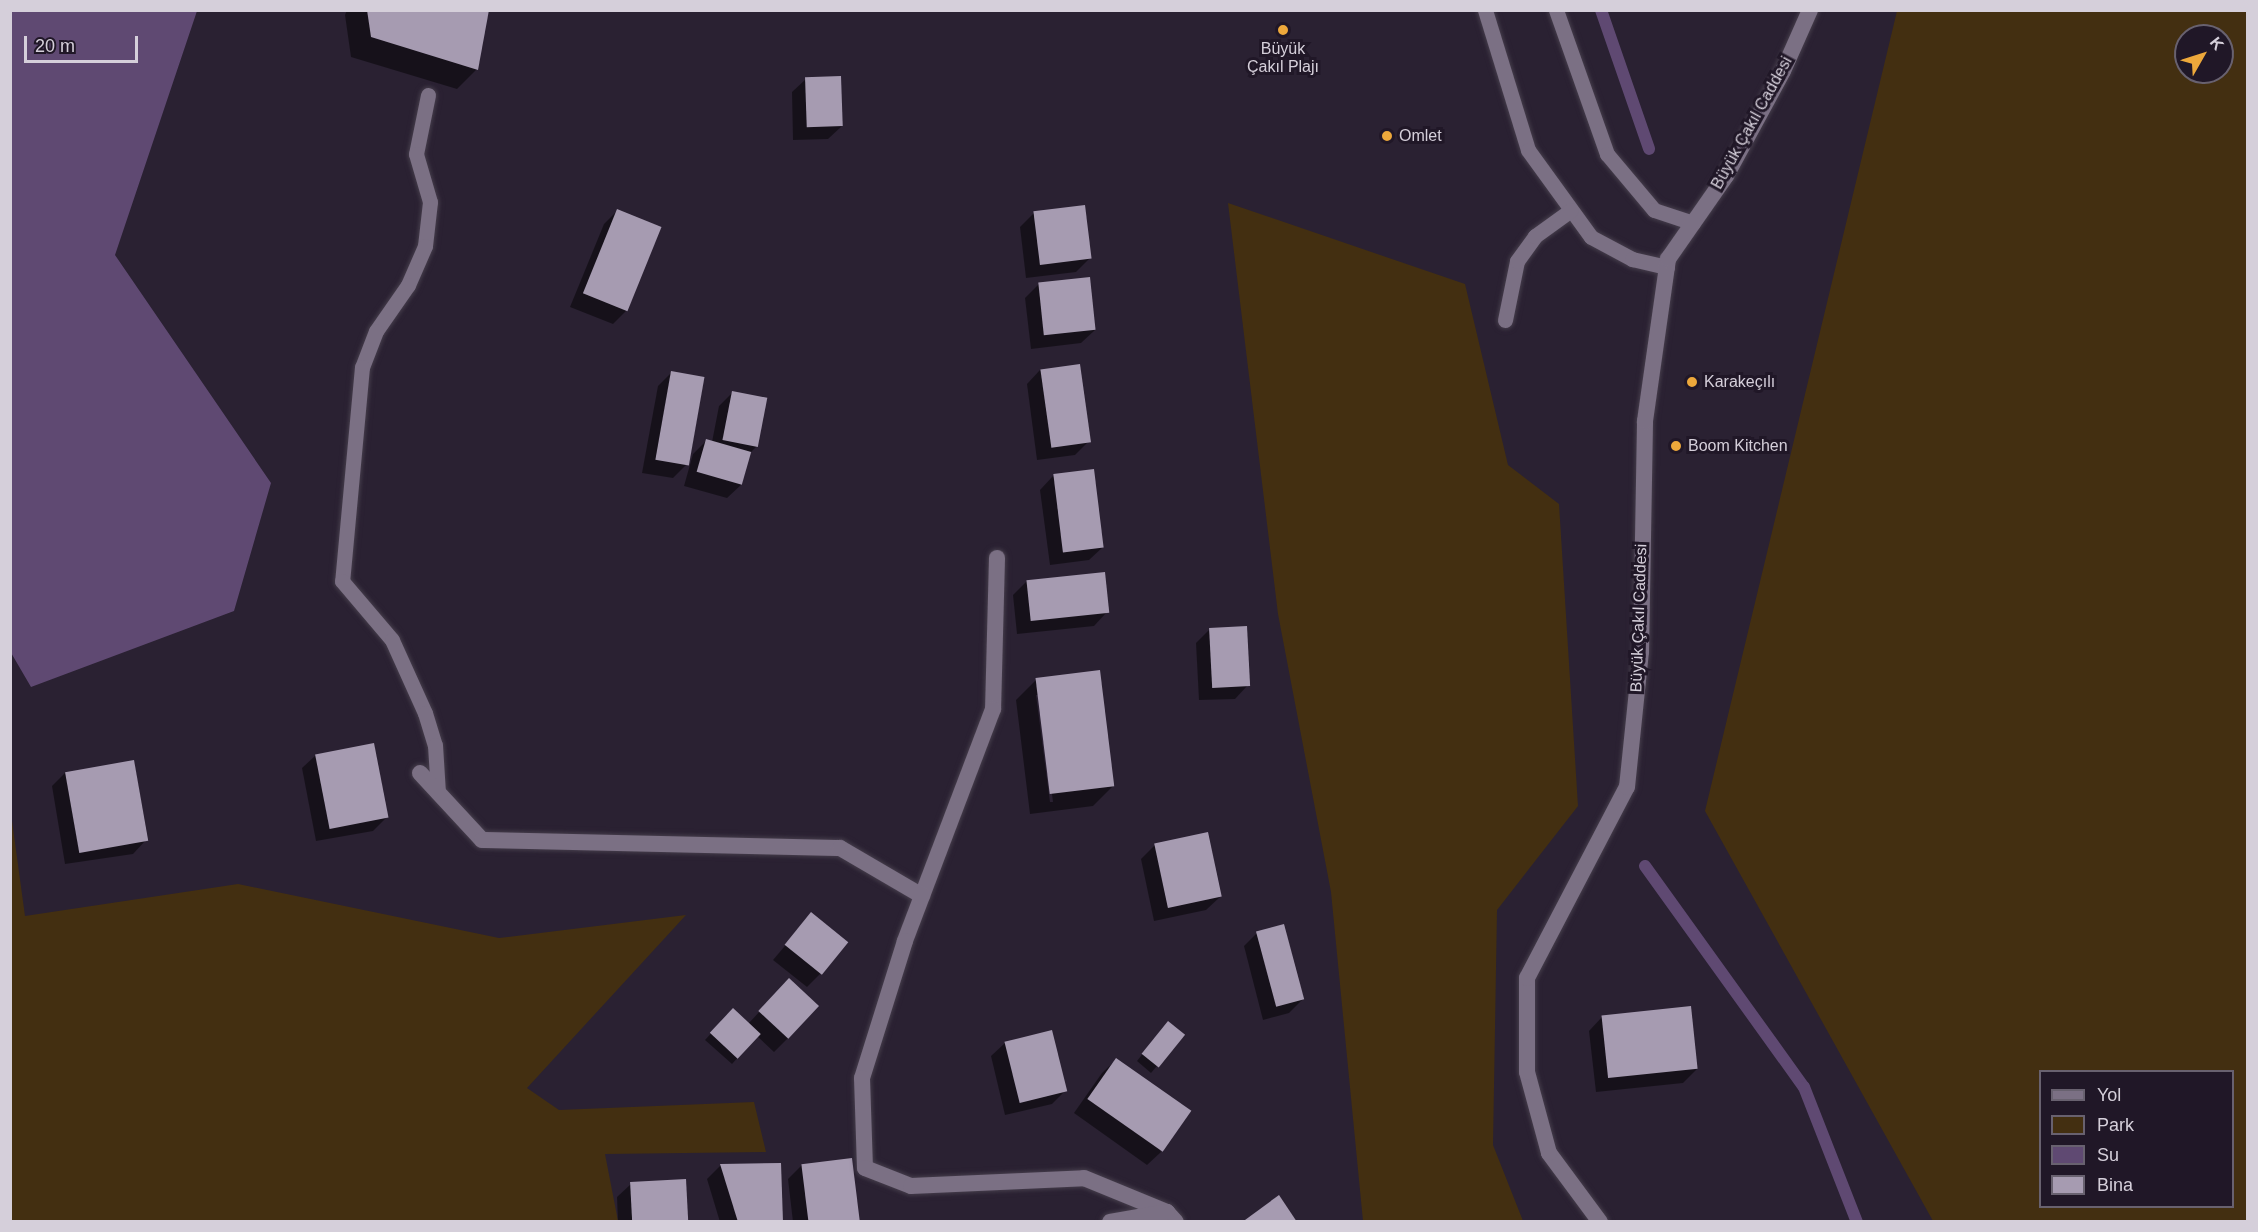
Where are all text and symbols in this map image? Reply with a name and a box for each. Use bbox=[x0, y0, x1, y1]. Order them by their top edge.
marker: Büyük Çakıl Plajı bbox=[1276, 23, 1290, 37]
scale bar bbox=[27, 24, 141, 62]
north arrow bbox=[2174, 24, 2234, 84]
text: K bbox=[2207, 34, 2227, 53]
text: 20 m bbox=[35, 36, 75, 56]
place label: Büyük Çakıl Plajı bbox=[1247, 39, 1319, 77]
street label: Büyük Çakıl Caddesi bbox=[1708, 53, 1796, 193]
place label: Omlet bbox=[1399, 126, 1442, 146]
marker: Omlet bbox=[1380, 129, 1394, 143]
place label: Karakeçılı bbox=[1704, 372, 1775, 392]
marker: Karakeçılı bbox=[1685, 375, 1699, 389]
place label: Boom Kitchen bbox=[1688, 436, 1788, 456]
marker: Boom Kitchen bbox=[1669, 439, 1683, 453]
street label: Büyük Çakıl Caddesi bbox=[1627, 543, 1651, 693]
legend bbox=[2039, 1070, 2234, 1208]
text: Yol bbox=[2097, 1085, 2121, 1105]
text: Park bbox=[2097, 1115, 2134, 1135]
text: Su bbox=[2097, 1145, 2119, 1165]
text: Bina bbox=[2097, 1175, 2133, 1195]

